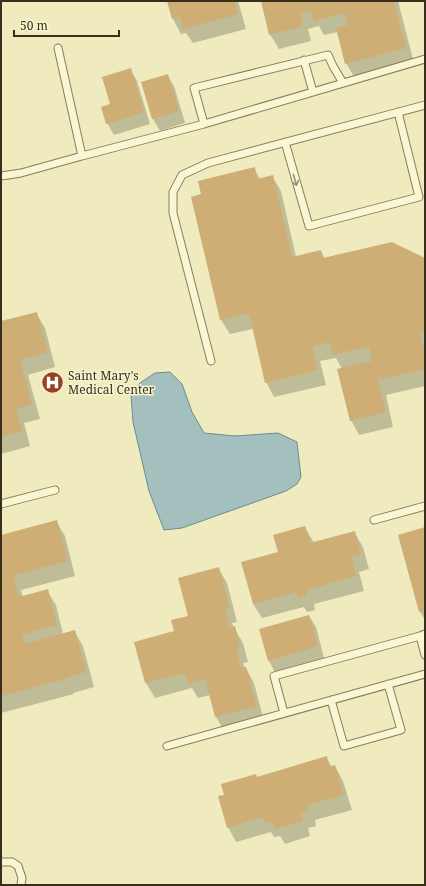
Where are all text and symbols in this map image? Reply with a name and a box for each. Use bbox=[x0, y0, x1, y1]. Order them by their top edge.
scale bar bbox=[14, 12, 119, 38]
text: 50 m bbox=[20, 17, 48, 34]
one-way arrow bbox=[292, 173, 299, 186]
place label: Saint Mary's Medical Center bbox=[68, 367, 155, 398]
hospital icon: Saint Mary's Medical Center bbox=[39, 369, 65, 395]

